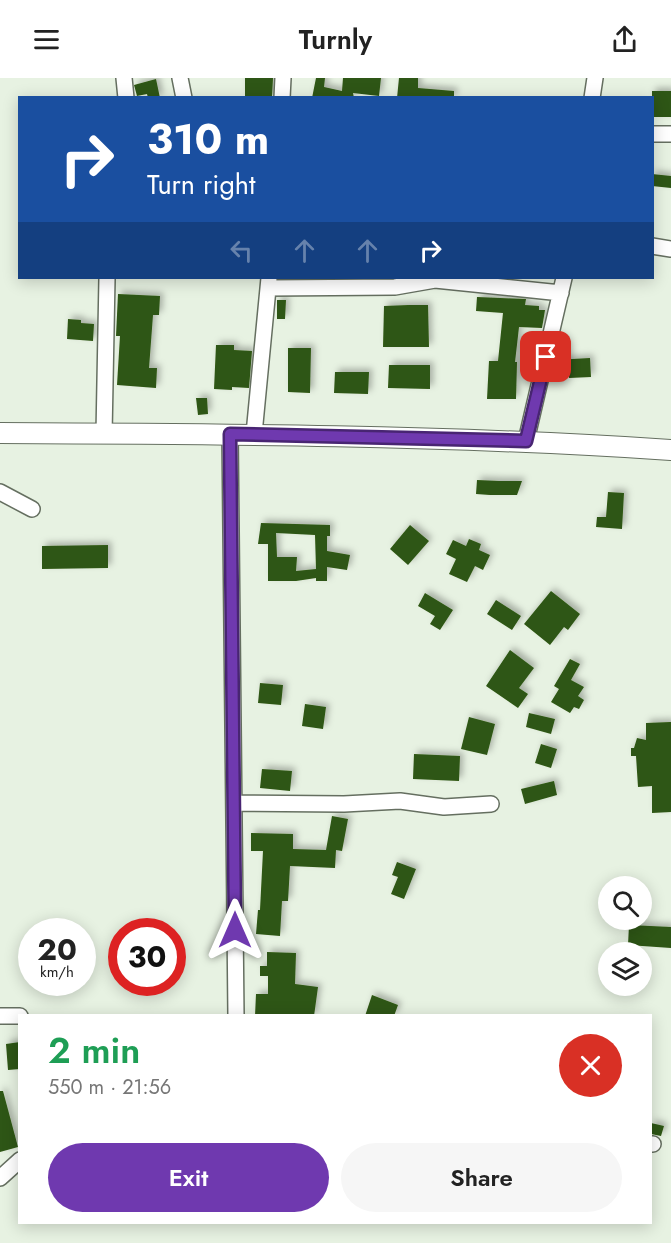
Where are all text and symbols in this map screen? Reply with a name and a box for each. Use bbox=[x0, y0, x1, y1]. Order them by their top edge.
text: Turnly bbox=[299, 20, 372, 59]
icon: menu bbox=[30, 23, 63, 56]
icon: share bbox=[608, 23, 641, 56]
text: 310 m bbox=[147, 109, 269, 170]
icon: right bbox=[48, 120, 126, 198]
text: Turn right bbox=[147, 165, 255, 204]
icon: left bbox=[225, 234, 258, 267]
icon: ahead bbox=[288, 234, 321, 267]
icon: ahead bbox=[351, 234, 384, 267]
icon: right bbox=[414, 234, 447, 267]
pin bbox=[520, 331, 571, 382]
icon: arrive bbox=[529, 340, 562, 373]
map controls bbox=[598, 876, 652, 996]
button: search bbox=[598, 876, 652, 930]
position arrow bbox=[203, 898, 267, 962]
speed limit sign: 30 bbox=[108, 918, 186, 996]
text: 20 bbox=[37, 928, 77, 971]
button: layers bbox=[598, 942, 652, 996]
text: km/h bbox=[40, 961, 74, 983]
text: 2 min bbox=[48, 1024, 140, 1076]
button: close bbox=[559, 1034, 622, 1097]
text: 550 m · 21:56 bbox=[48, 1073, 171, 1102]
button: Exit bbox=[48, 1143, 329, 1212]
button: Share bbox=[341, 1143, 622, 1212]

